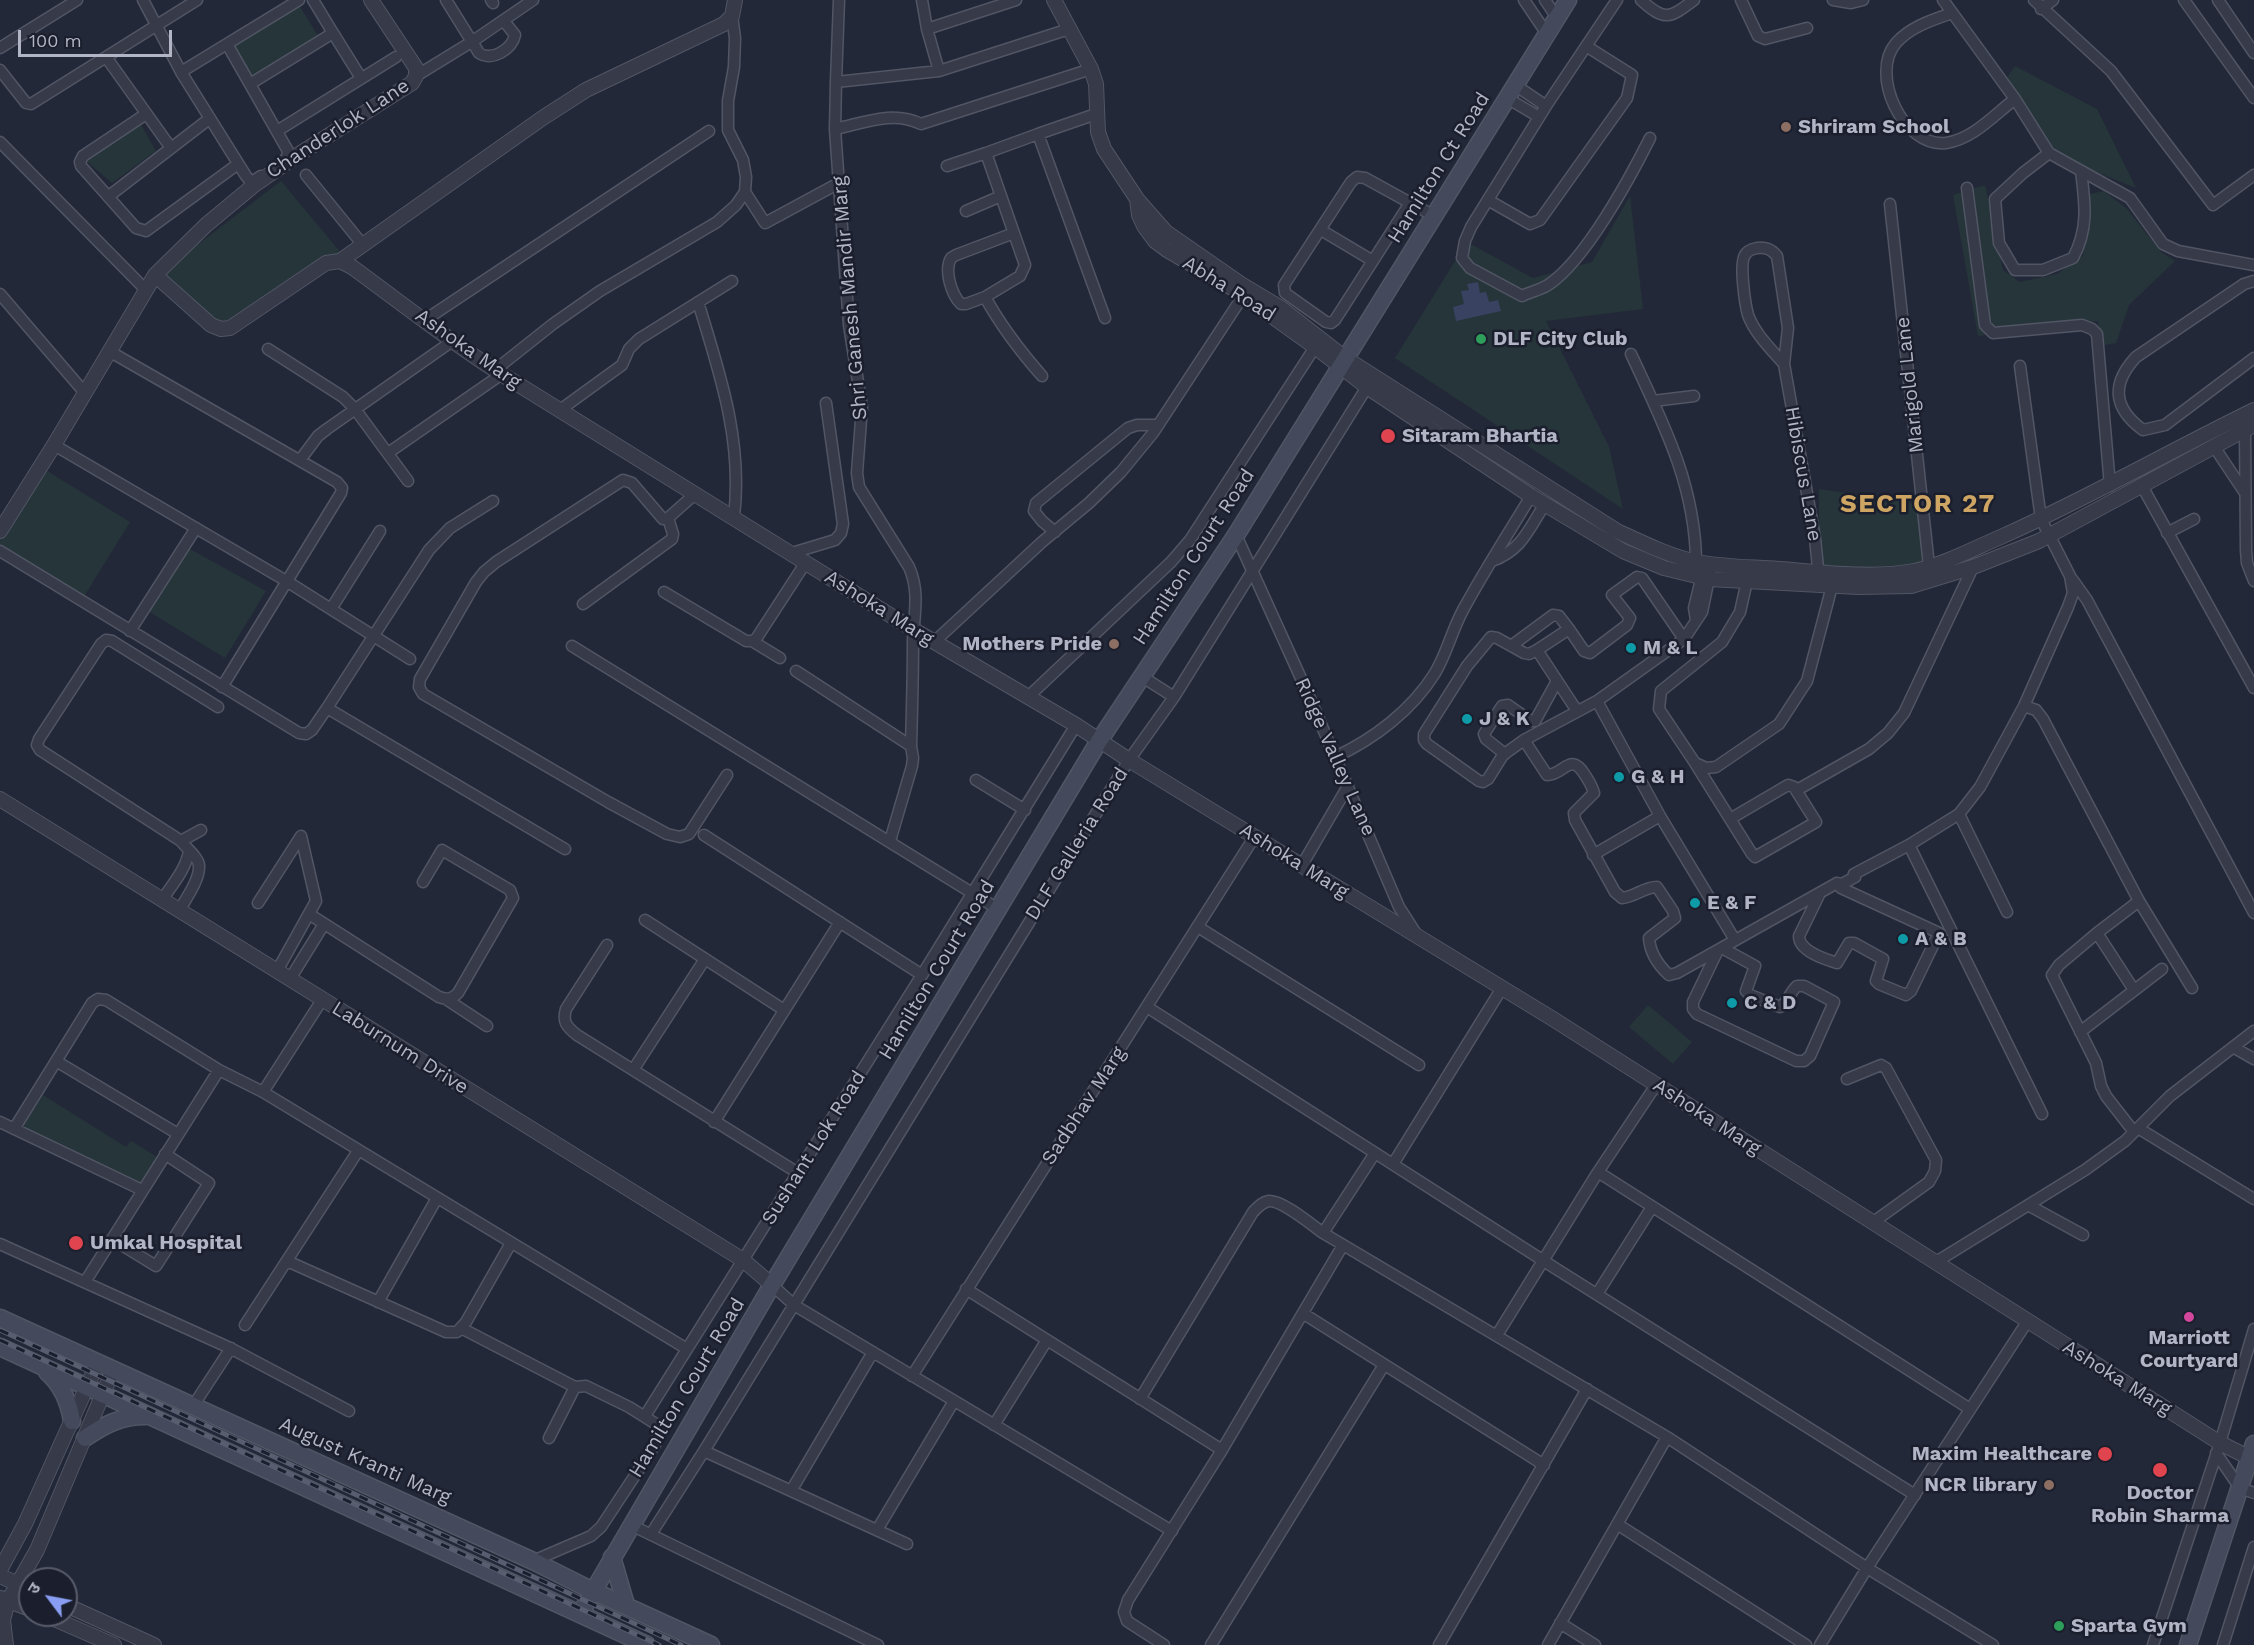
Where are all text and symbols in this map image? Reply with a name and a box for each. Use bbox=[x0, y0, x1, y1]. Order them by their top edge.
scale bar bbox=[21, 18, 176, 56]
text: 100 m bbox=[29, 30, 82, 51]
street label: Chanderlok Lane bbox=[262, 74, 414, 184]
street label: Hamilton Ct Road bbox=[1383, 88, 1495, 248]
place label: Shriram School bbox=[1798, 115, 1949, 139]
marker: Shriram School bbox=[1779, 120, 1793, 134]
street label: Shri Ganesh Mandir Marg bbox=[827, 175, 873, 421]
street label: Abha Road bbox=[1178, 251, 1280, 327]
street label: Ashoka Marg bbox=[410, 304, 526, 394]
street label: Marigold Lane bbox=[1891, 316, 1929, 454]
place label: DLF City Club bbox=[1493, 327, 1628, 351]
marker: DLF City Club bbox=[1474, 332, 1488, 346]
street label: Hibiscus Lane bbox=[1779, 405, 1827, 543]
place label: Sitaram Bhartia bbox=[1402, 424, 1558, 448]
marker: Sitaram Bhartia bbox=[1379, 427, 1397, 445]
street label: Hamilton Court Road bbox=[1128, 464, 1260, 650]
district label: SECTOR 27 bbox=[1840, 488, 1996, 520]
street label: Ashoka Marg bbox=[820, 565, 938, 651]
place label: Mothers Pride bbox=[962, 632, 1102, 656]
place label: M & L bbox=[1643, 636, 1698, 660]
marker: Mothers Pride bbox=[1107, 637, 1121, 651]
marker: M & L bbox=[1624, 641, 1638, 655]
street label: Ridge Valley Lane bbox=[1289, 674, 1381, 840]
place label: J & K bbox=[1479, 707, 1530, 731]
marker: J & K bbox=[1460, 712, 1474, 726]
street label: DLF Galleria Road bbox=[1020, 763, 1134, 925]
place label: G & H bbox=[1631, 765, 1685, 789]
marker: G & H bbox=[1612, 770, 1626, 784]
street label: Ashoka Marg bbox=[1235, 818, 1353, 904]
street label: Hamilton Court Road bbox=[874, 876, 1000, 1064]
place label: E & F bbox=[1707, 891, 1756, 915]
marker: E & F bbox=[1688, 896, 1702, 910]
place label: A & B bbox=[1915, 927, 1967, 951]
marker: A & B bbox=[1896, 932, 1910, 946]
place label: C & D bbox=[1744, 991, 1796, 1015]
street label: Laburnum Drive bbox=[327, 996, 473, 1100]
marker: C & D bbox=[1725, 996, 1739, 1010]
street label: Sadbhav Marg bbox=[1037, 1042, 1131, 1170]
street label: Sushant Lok Road bbox=[757, 1066, 871, 1230]
street label: Ashoka Marg bbox=[1649, 1073, 1765, 1161]
place label: Umkal Hospital bbox=[90, 1231, 242, 1255]
marker: Umkal Hospital bbox=[67, 1234, 85, 1252]
street label: Hamilton Court Road bbox=[624, 1294, 750, 1482]
marker: Marriott Courtyard bbox=[2182, 1310, 2196, 1324]
place label: Marriott Courtyard bbox=[2140, 1326, 2238, 1373]
street label: Ashoka Marg bbox=[2058, 1335, 2176, 1421]
street label: August Kranti Marg bbox=[275, 1412, 455, 1510]
place label: Maxim Healthcare bbox=[1912, 1442, 2092, 1466]
marker: Maxim Healthcare bbox=[2096, 1445, 2114, 1463]
marker: Doctor Robin Sharma bbox=[2151, 1461, 2169, 1479]
place label: NCR library bbox=[1924, 1473, 2037, 1497]
marker: NCR library bbox=[2042, 1478, 2056, 1492]
place label: Doctor Robin Sharma bbox=[2091, 1481, 2229, 1528]
north arrow bbox=[18, 1567, 78, 1627]
text: उ bbox=[23, 1579, 45, 1597]
place label: Sparta Gym bbox=[2071, 1614, 2187, 1638]
marker: Sparta Gym bbox=[2052, 1619, 2066, 1633]

